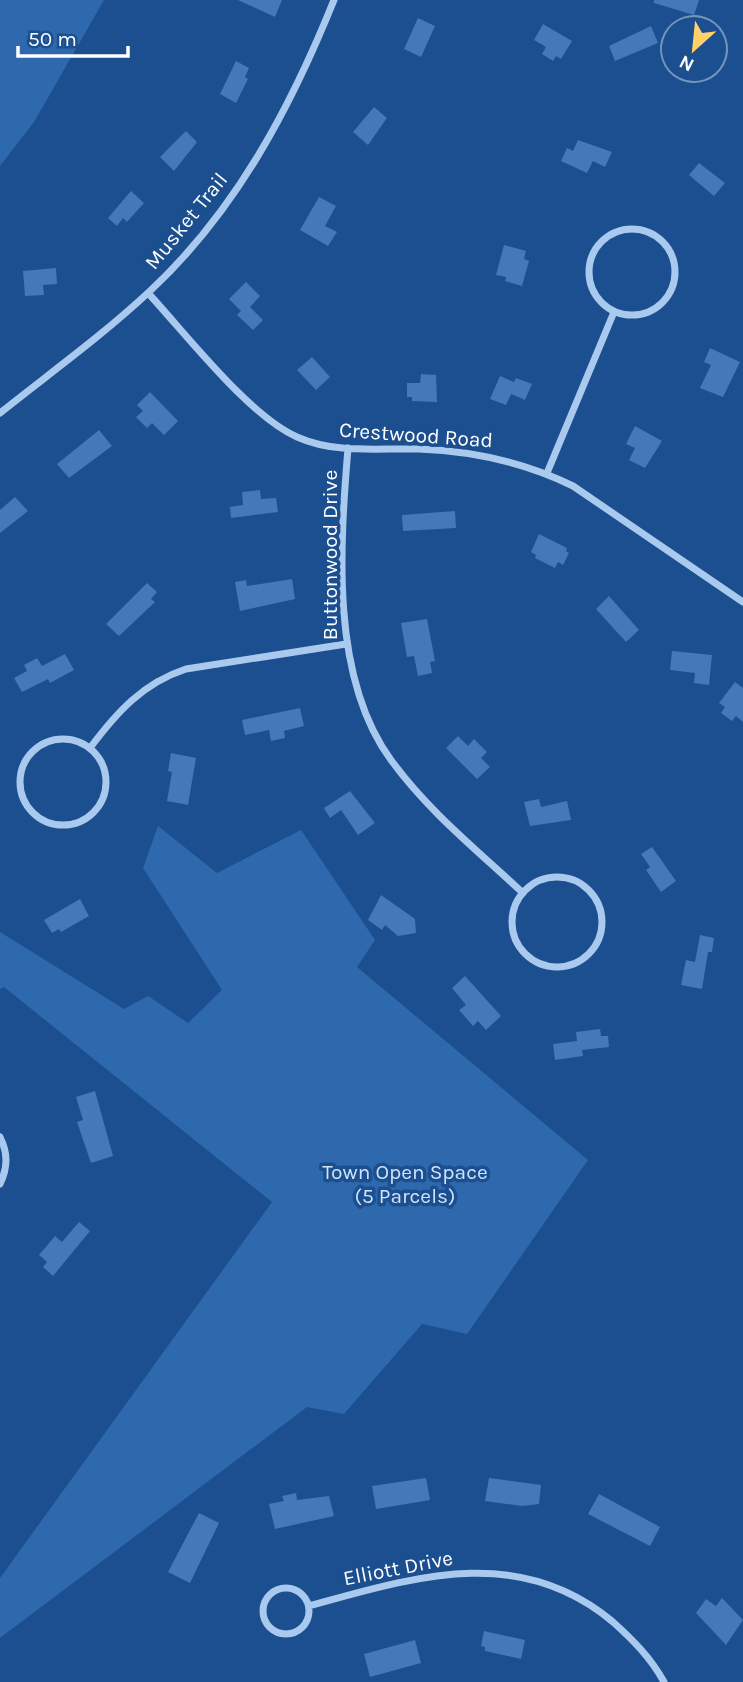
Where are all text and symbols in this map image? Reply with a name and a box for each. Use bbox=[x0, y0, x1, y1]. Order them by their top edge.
scale bar bbox=[18, 14, 128, 58]
north arrow bbox=[659, 14, 729, 84]
text: 50 m bbox=[28, 27, 77, 51]
text: N bbox=[676, 50, 698, 76]
street label: Musket Trail bbox=[140, 168, 232, 274]
street label: Crestwood Road bbox=[338, 418, 494, 452]
street label: Buttonwood Drive bbox=[318, 470, 342, 640]
park label: Town Open Space (5 Parcels) bbox=[322, 1160, 488, 1208]
street label: Elliott Drive bbox=[341, 1546, 455, 1590]

